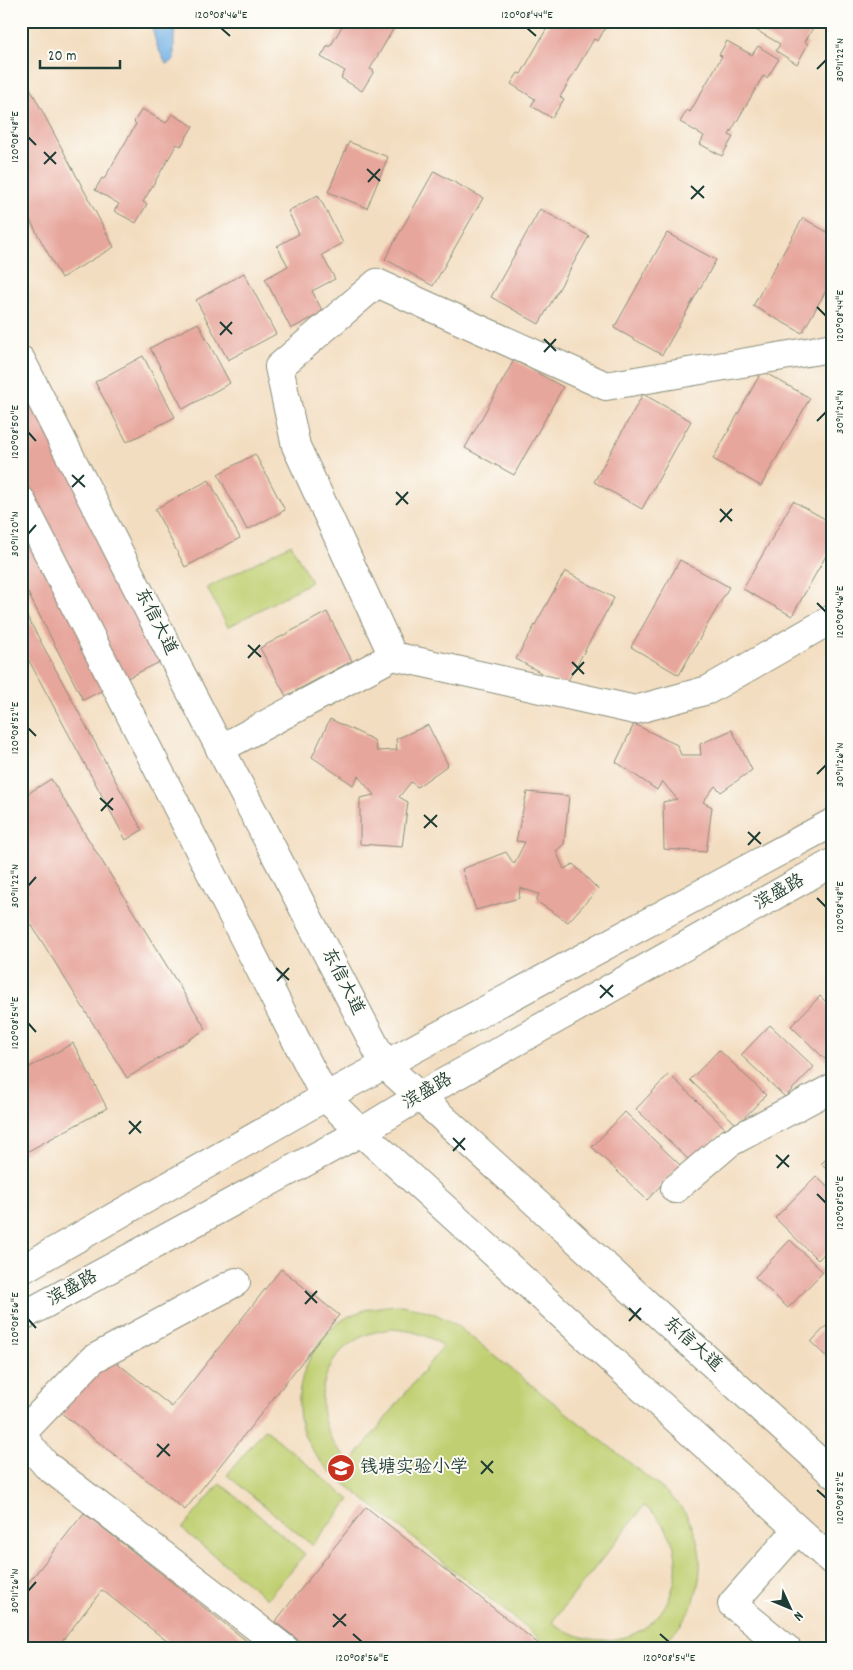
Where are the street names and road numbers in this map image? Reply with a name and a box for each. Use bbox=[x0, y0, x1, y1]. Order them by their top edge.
street label: 东信大道 bbox=[128, 584, 182, 660]
street label: 滨盛路 bbox=[750, 869, 810, 917]
street label: 东信大道 bbox=[315, 944, 369, 1020]
street label: 滨盛路 bbox=[398, 1068, 458, 1116]
street label: 滨盛路 bbox=[43, 1265, 103, 1313]
street label: 东信大道 bbox=[657, 1312, 727, 1378]

